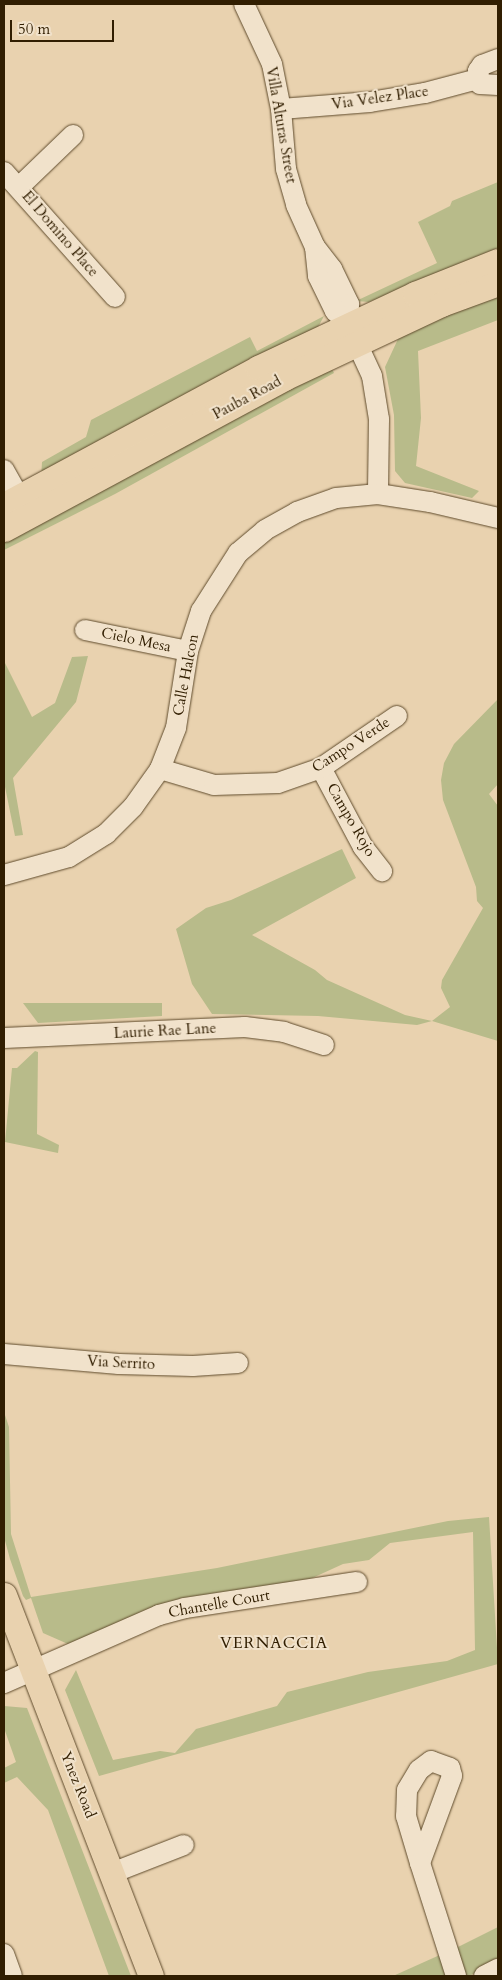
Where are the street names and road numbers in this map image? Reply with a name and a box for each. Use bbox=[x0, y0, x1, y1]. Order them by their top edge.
street label: Villa Alturas Street bbox=[262, 65, 300, 185]
street label: Via Velez Place bbox=[330, 82, 430, 114]
street label: El Domino Place bbox=[18, 187, 102, 281]
street label: Pauba Road bbox=[210, 372, 284, 424]
street label: Cielo Mesa bbox=[99, 624, 173, 656]
street label: Calle Halcon bbox=[169, 633, 203, 717]
street label: Campo Verde bbox=[309, 713, 393, 777]
street label: Campo Rojo bbox=[323, 780, 379, 860]
street label: Laurie Rae Lane bbox=[113, 1019, 217, 1043]
street label: Via Serrito bbox=[87, 1352, 155, 1374]
street label: Chantelle Court bbox=[167, 1586, 271, 1622]
street label: Ynez Road bbox=[57, 1749, 99, 1821]

